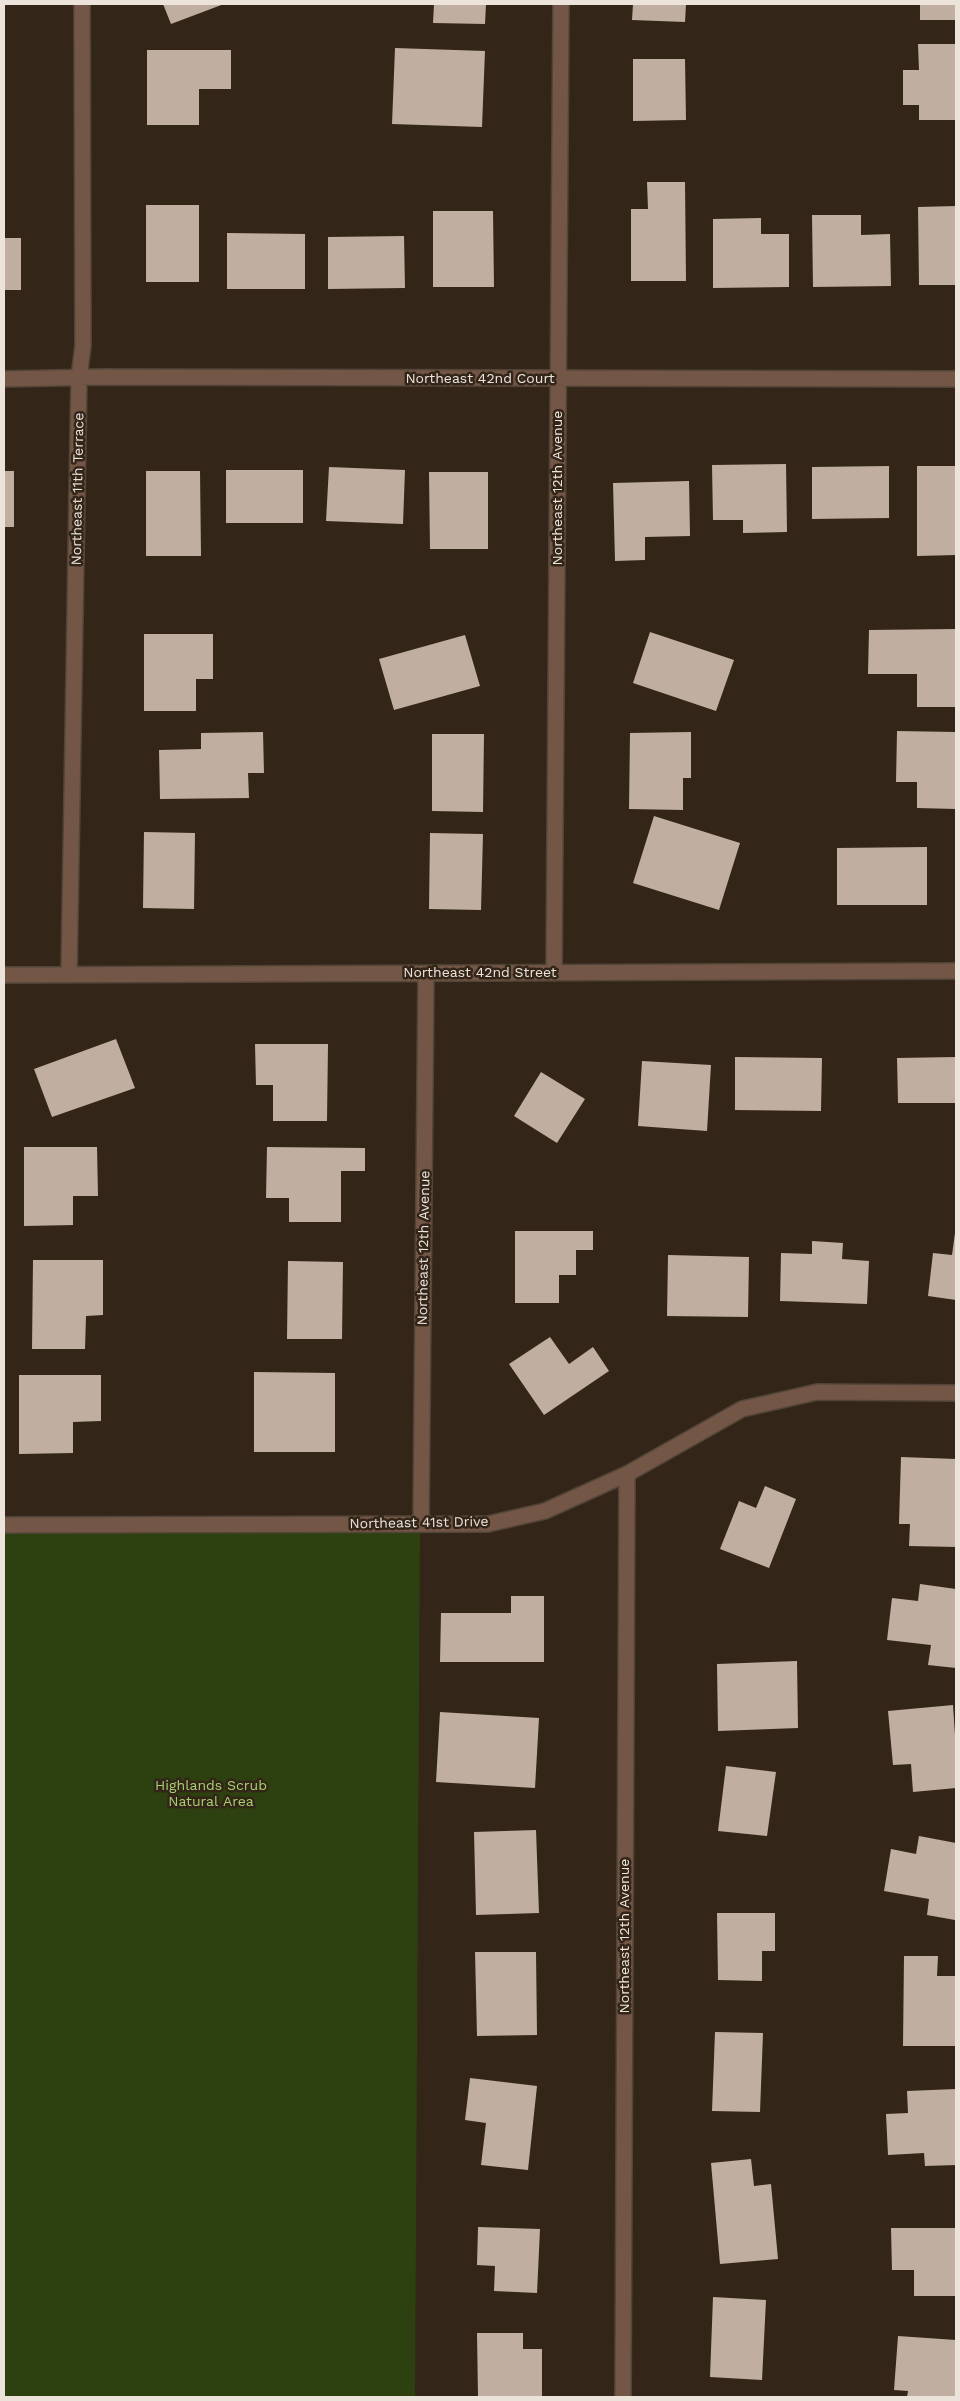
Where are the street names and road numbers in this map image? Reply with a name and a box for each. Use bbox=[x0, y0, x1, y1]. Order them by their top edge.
street label: Northeast 42nd Court bbox=[405, 371, 555, 387]
street label: Northeast 12th Avenue bbox=[550, 411, 566, 565]
street label: Northeast 11th Terrace bbox=[68, 413, 88, 565]
street label: Northeast 42nd Street bbox=[403, 965, 557, 981]
street label: Northeast 12th Avenue bbox=[414, 1170, 434, 1326]
street label: Northeast 41st Drive bbox=[349, 1513, 489, 1533]
street label: Northeast 12th Avenue bbox=[617, 1859, 633, 2013]

